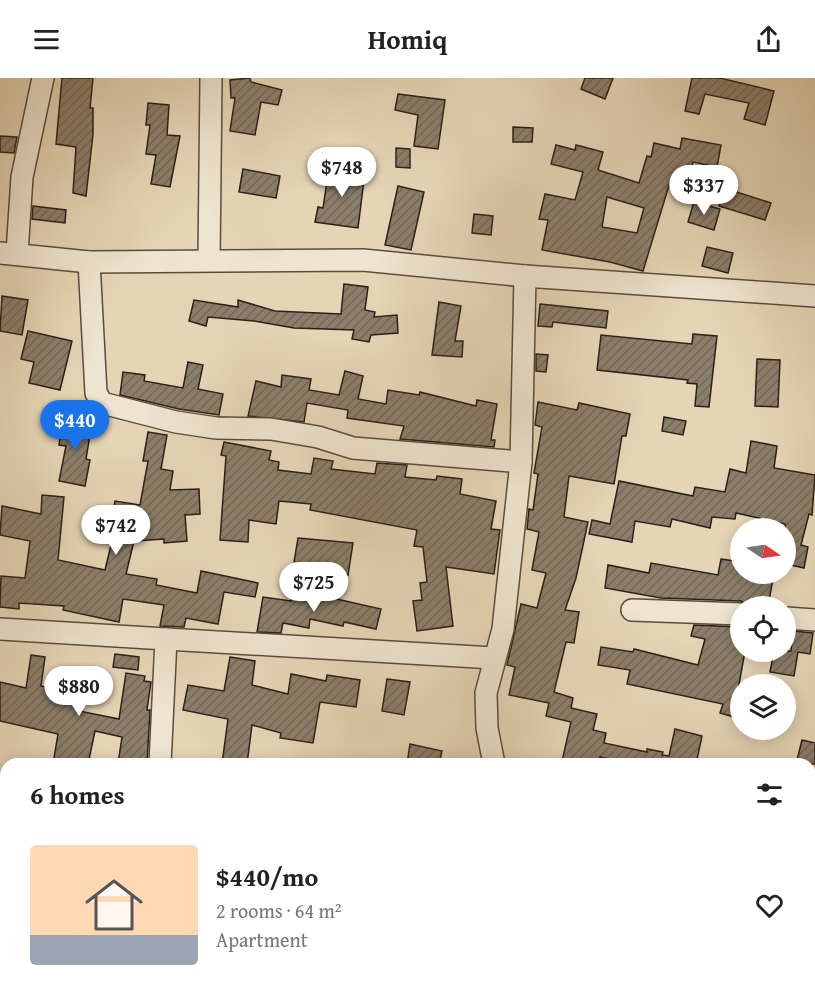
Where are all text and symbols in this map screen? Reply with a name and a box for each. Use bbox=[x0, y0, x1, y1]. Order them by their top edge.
text: Homiq bbox=[368, 19, 447, 59]
icon: menu bbox=[30, 23, 63, 56]
icon: share bbox=[752, 23, 785, 56]
pin: $748 bbox=[306, 147, 378, 198]
text: $748 bbox=[321, 152, 363, 181]
pin: $337 bbox=[668, 165, 740, 216]
text: $337 bbox=[683, 170, 725, 199]
pin: $440 bbox=[39, 400, 111, 451]
text: $440 bbox=[54, 405, 96, 434]
pin: $742 bbox=[80, 505, 152, 556]
text: $742 bbox=[95, 510, 137, 539]
north arrow bbox=[730, 518, 796, 584]
map controls bbox=[730, 518, 796, 740]
pin: $725 bbox=[278, 562, 350, 613]
text: $725 bbox=[293, 567, 335, 596]
button: locate bbox=[730, 596, 796, 662]
pin: $880 bbox=[43, 666, 115, 717]
text: $880 bbox=[58, 671, 100, 700]
button: layers bbox=[730, 674, 796, 740]
text: 6 homes bbox=[30, 775, 125, 814]
icon: filters bbox=[753, 778, 786, 811]
text: $440/mo bbox=[216, 857, 318, 896]
icon: home bbox=[78, 869, 150, 941]
icon: heart bbox=[753, 889, 786, 922]
text: 2 rooms · 64 m² bbox=[216, 896, 342, 925]
text: Apartment bbox=[216, 925, 308, 954]

